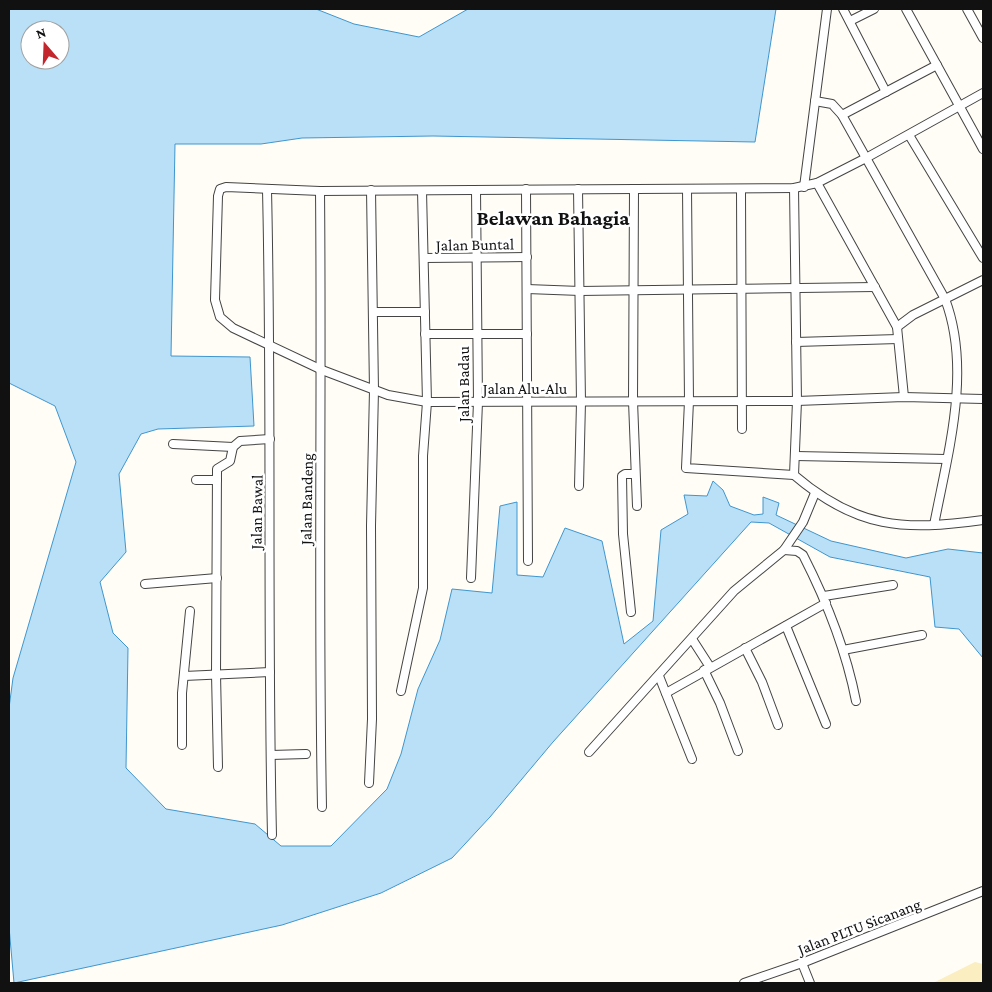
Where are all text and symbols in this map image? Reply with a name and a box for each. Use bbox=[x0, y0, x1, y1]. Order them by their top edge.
north arrow bbox=[20, 20, 70, 70]
text: N bbox=[34, 23, 48, 42]
district label: Belawan Bahagia bbox=[477, 206, 630, 230]
street label: Jalan Buntal bbox=[434, 235, 514, 255]
street label: Jalan Badau bbox=[455, 346, 473, 424]
street label: Jalan Alu-Alu bbox=[481, 380, 568, 398]
street label: Jalan Bandeng bbox=[297, 453, 317, 547]
street label: Jalan Bawal bbox=[247, 475, 267, 552]
street label: Jalan PLTU Sicanang bbox=[793, 895, 924, 959]

